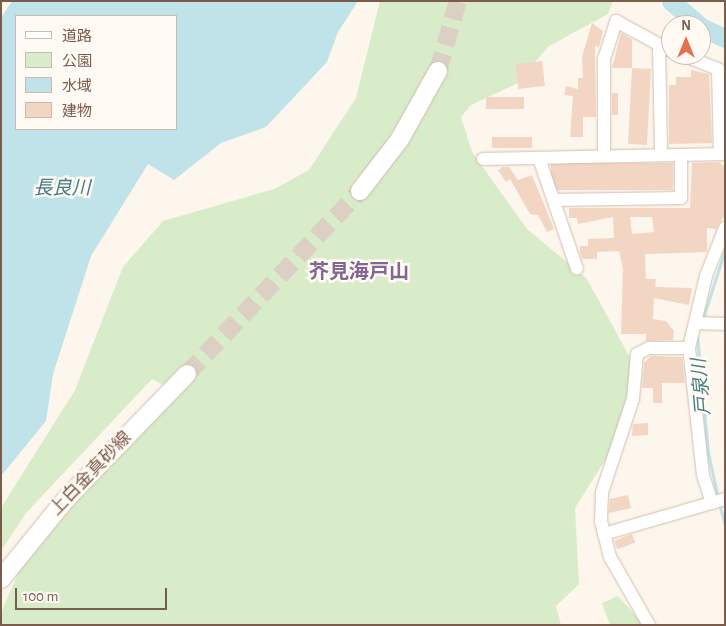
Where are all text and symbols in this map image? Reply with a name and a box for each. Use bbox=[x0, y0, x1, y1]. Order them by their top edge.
legend bbox=[15, 15, 178, 130]
north arrow bbox=[661, 15, 711, 65]
text: N bbox=[681, 19, 691, 33]
text: 道路 bbox=[62, 29, 92, 44]
text: 公園 bbox=[62, 54, 92, 69]
text: 水域 bbox=[62, 79, 92, 94]
text: 建物 bbox=[62, 104, 92, 119]
water label: 長良川 bbox=[34, 178, 90, 200]
district label: 芥見海戸山 bbox=[309, 260, 409, 284]
water label: 戸泉川 bbox=[688, 358, 716, 416]
street label: 上白金真砂線 bbox=[46, 428, 136, 520]
scale bar bbox=[18, 578, 170, 610]
text: 100 m bbox=[23, 589, 58, 604]

